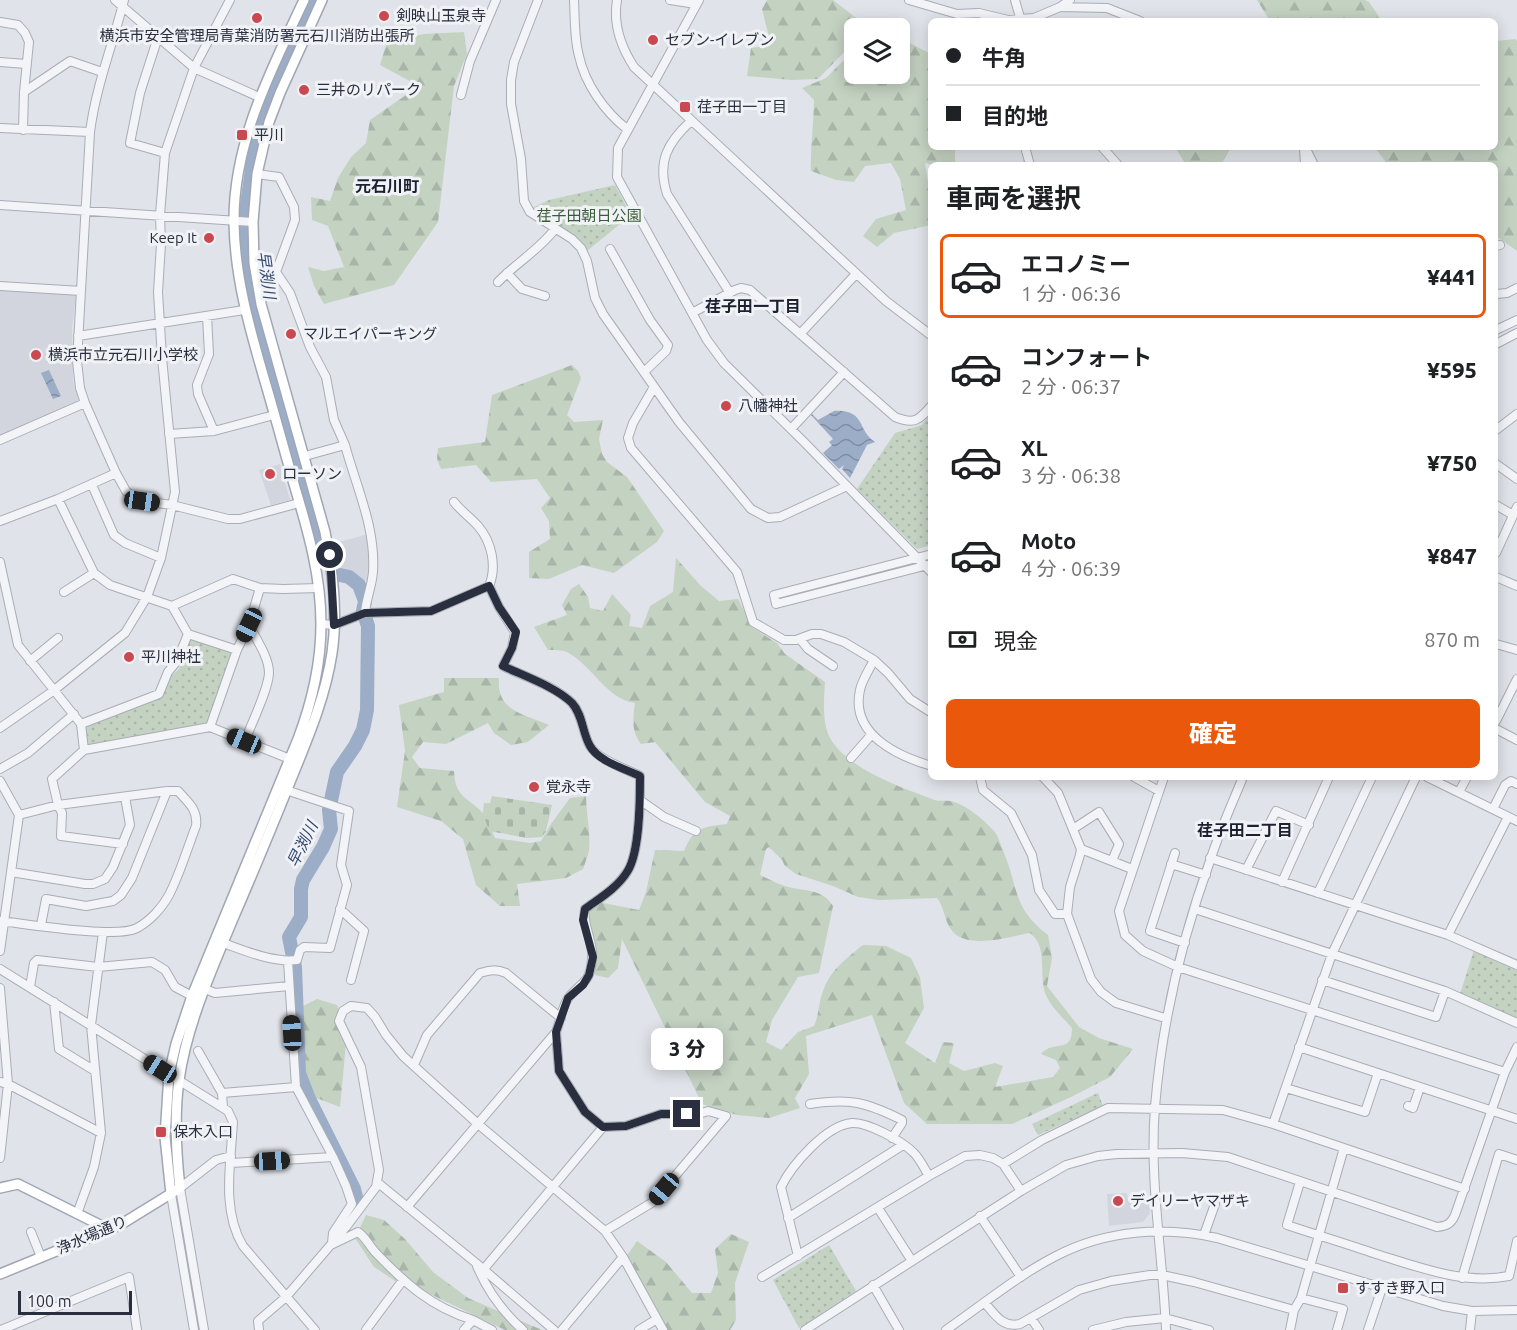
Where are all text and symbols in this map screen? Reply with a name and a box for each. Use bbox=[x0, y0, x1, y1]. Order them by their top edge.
place label: 剣映山玉泉寺 bbox=[396, 7, 486, 24]
marker: 剣映山玉泉寺 bbox=[377, 9, 391, 23]
marker: 横浜市安全管理局青葉消防署元石川消防出張所 bbox=[250, 11, 264, 25]
map controls bbox=[844, 18, 910, 84]
button: layers bbox=[844, 18, 910, 84]
place label: 横浜市安全管理局青葉消防署元石川消防出張所 bbox=[99, 27, 415, 44]
place label: セブン-イレブン bbox=[665, 31, 774, 48]
marker: セブン-イレブン bbox=[646, 33, 660, 47]
text: 牛角 bbox=[982, 45, 1026, 70]
place label: 三井のリパーク bbox=[316, 81, 421, 98]
marker: 三井のリパーク bbox=[297, 83, 311, 97]
place label: 荏子田一丁目 bbox=[697, 98, 787, 115]
marker: 荏子田一丁目 bbox=[678, 100, 692, 114]
text: 目的地 bbox=[982, 103, 1048, 128]
place label: 平川 bbox=[254, 126, 284, 143]
marker: 平川 bbox=[235, 128, 249, 142]
district label: 元石川町 bbox=[355, 177, 419, 195]
text: 車両を選択 bbox=[946, 183, 1081, 213]
park label: 荏子田朝日公園 bbox=[536, 207, 642, 224]
place label: Keep It bbox=[150, 229, 197, 246]
marker: Keep It bbox=[202, 231, 216, 245]
icon: car bbox=[949, 249, 1003, 303]
water label: 早渕川 bbox=[255, 250, 280, 302]
text: エコノミー bbox=[1021, 251, 1131, 276]
text: ¥441 bbox=[1427, 264, 1477, 289]
text: 1 分 · 06:36 bbox=[1021, 282, 1121, 305]
district label: 荏子田一丁目 bbox=[705, 297, 801, 315]
place label: マルエイパーキング bbox=[303, 325, 437, 342]
marker: マルエイパーキング bbox=[284, 327, 298, 341]
icon: car bbox=[949, 342, 1003, 396]
text: コンフォート bbox=[1021, 344, 1152, 369]
place label: 横浜市立元石川小学校 bbox=[48, 346, 198, 363]
marker: 横浜市立元石川小学校 bbox=[29, 348, 43, 362]
text: ¥595 bbox=[1427, 357, 1477, 382]
text: 2 分 · 06:37 bbox=[1021, 375, 1121, 398]
place label: 八幡神社 bbox=[738, 397, 798, 414]
marker: 八幡神社 bbox=[719, 399, 733, 413]
icon: car bbox=[949, 435, 1003, 489]
text: XL bbox=[1021, 435, 1048, 460]
text: ¥750 bbox=[1427, 450, 1477, 475]
text: 3 分 · 06:38 bbox=[1021, 464, 1121, 487]
place label: ローソン bbox=[282, 465, 342, 482]
marker: ローソン bbox=[263, 467, 277, 481]
car bbox=[123, 490, 161, 512]
icon: car bbox=[949, 528, 1003, 582]
text: Moto bbox=[1021, 528, 1076, 553]
route start bbox=[316, 541, 343, 568]
text: ¥847 bbox=[1427, 543, 1477, 568]
text: 4 分 · 06:39 bbox=[1021, 557, 1121, 580]
car bbox=[233, 605, 265, 645]
icon: cash bbox=[946, 623, 979, 656]
text: 現金 bbox=[994, 628, 1038, 653]
text: 870 m bbox=[1424, 628, 1480, 651]
place label: 平川神社 bbox=[141, 648, 201, 665]
marker: 平川神社 bbox=[122, 650, 136, 664]
button: 確定 bbox=[946, 699, 1480, 768]
car bbox=[224, 726, 264, 756]
place label: 覚永寺 bbox=[546, 778, 591, 795]
marker: 覚永寺 bbox=[527, 780, 541, 794]
water label: 早渕川 bbox=[283, 817, 321, 870]
district label: 荏子田二丁目 bbox=[1197, 821, 1293, 839]
car bbox=[282, 1015, 302, 1051]
callout: 3 分 bbox=[651, 1027, 723, 1069]
text: 3 分 bbox=[669, 1037, 705, 1060]
car bbox=[140, 1052, 180, 1086]
route end bbox=[673, 1100, 700, 1127]
place label: 保木入口 bbox=[173, 1123, 233, 1140]
marker: 保木入口 bbox=[154, 1125, 168, 1139]
car bbox=[254, 1151, 290, 1171]
car bbox=[646, 1169, 682, 1209]
place label: デイリーヤマザキ bbox=[1130, 1192, 1250, 1209]
marker: デイリーヤマザキ bbox=[1111, 1194, 1125, 1208]
street label: 浄水場通り bbox=[54, 1212, 130, 1257]
place label: すすき野入口 bbox=[1355, 1279, 1445, 1296]
marker: すすき野入口 bbox=[1336, 1281, 1350, 1295]
scale bar bbox=[18, 1288, 132, 1316]
text: 100 m bbox=[27, 1292, 72, 1310]

